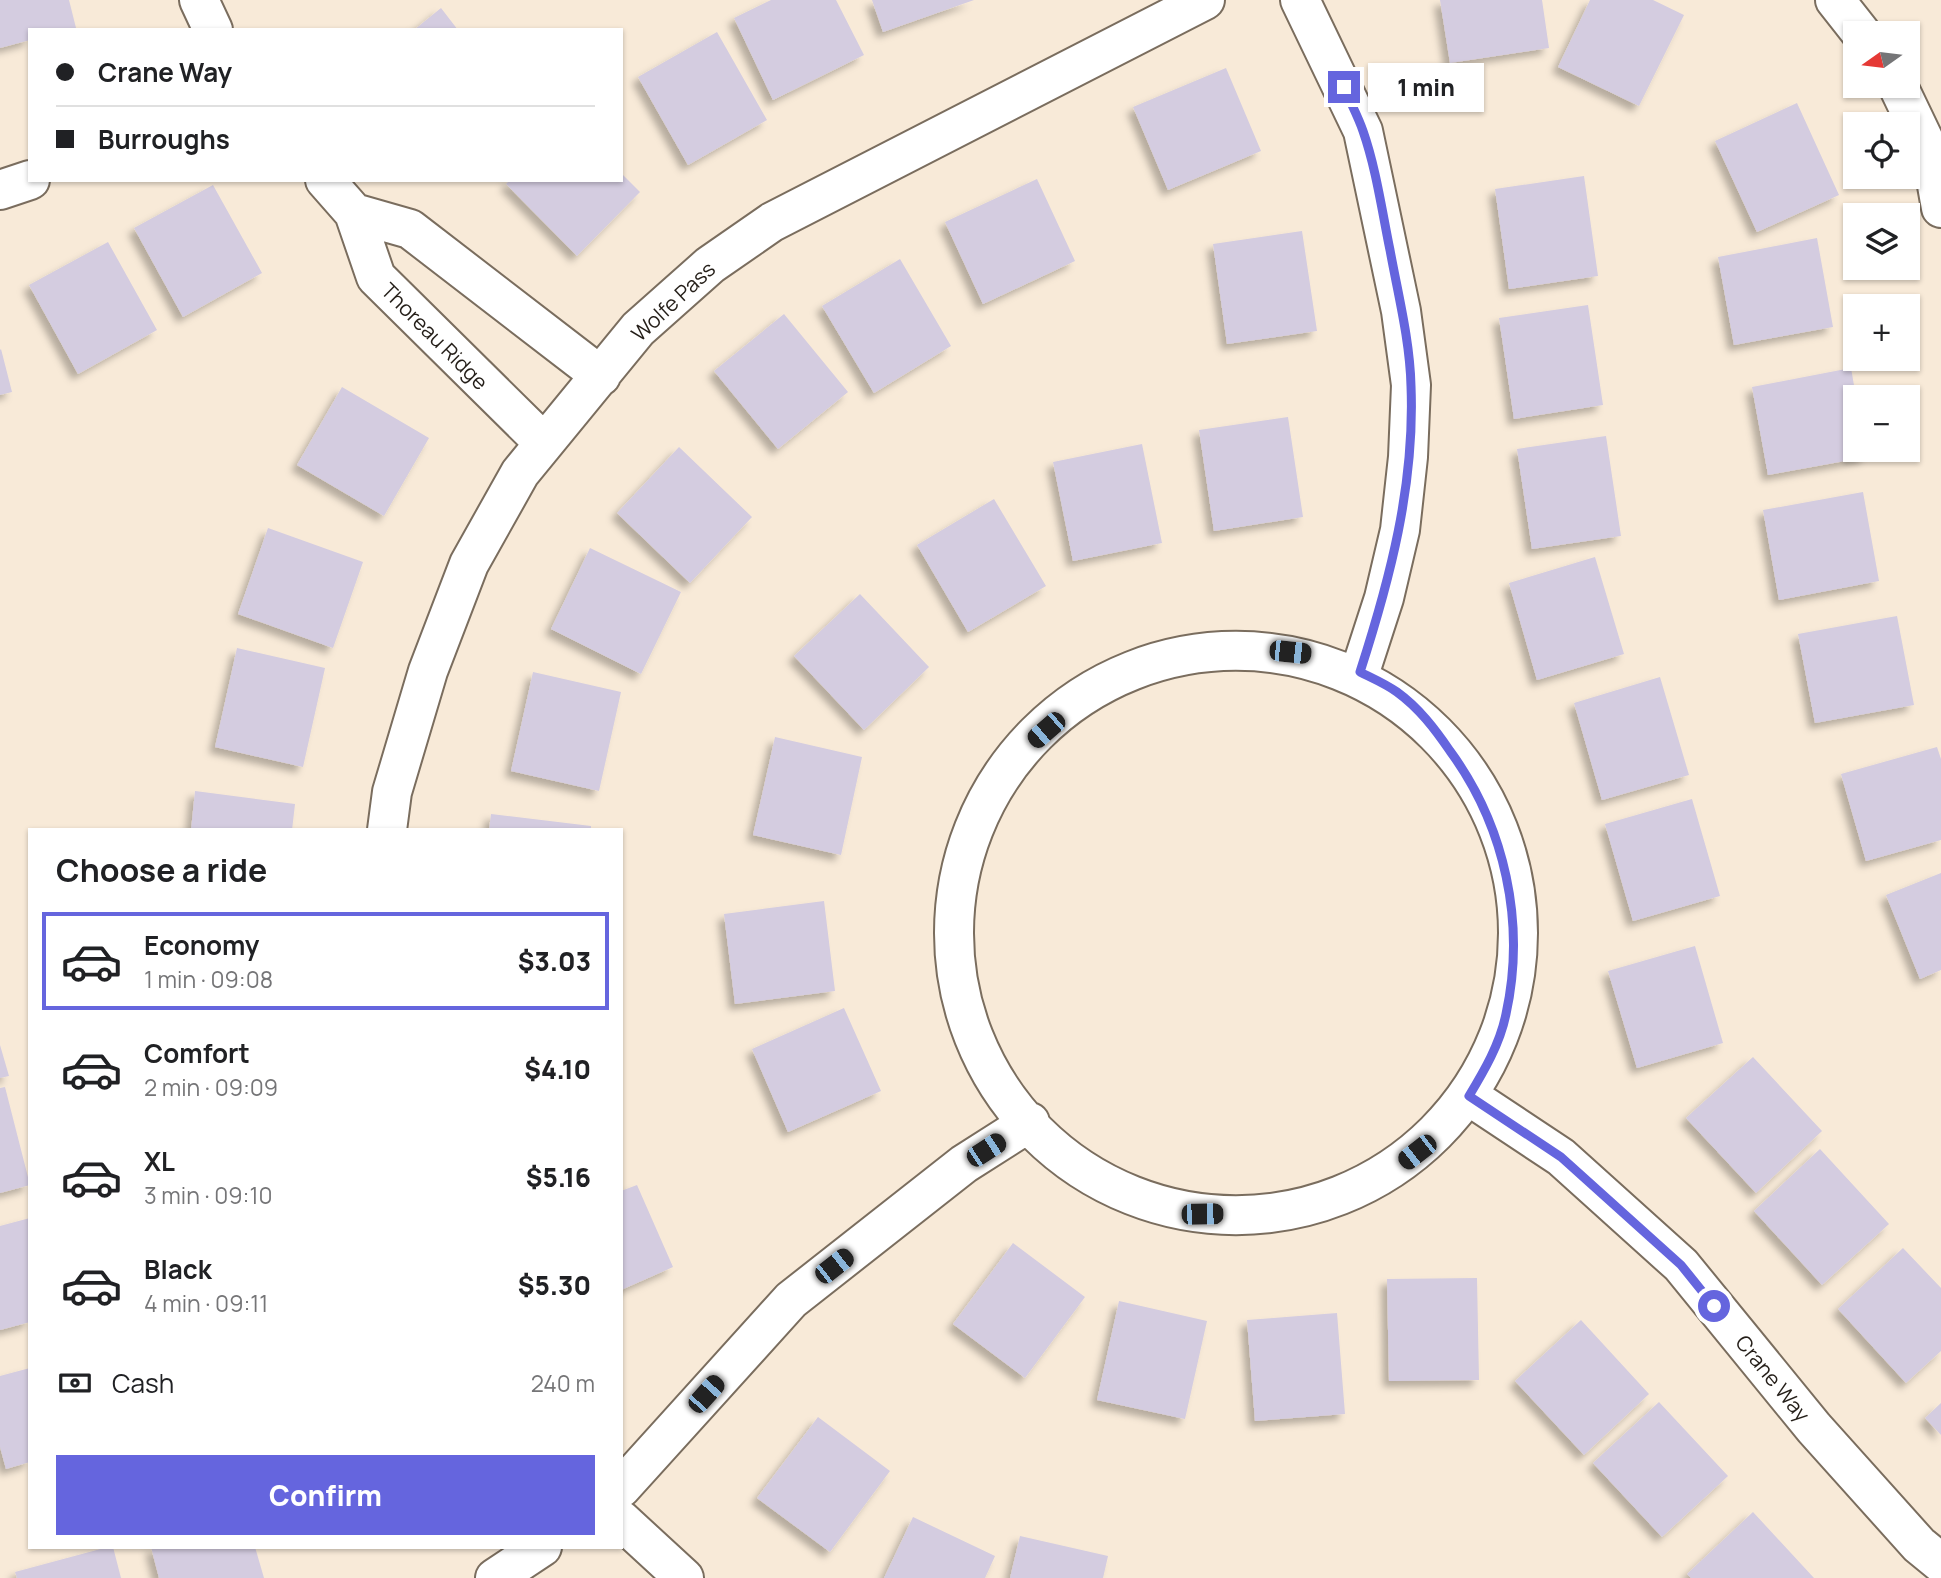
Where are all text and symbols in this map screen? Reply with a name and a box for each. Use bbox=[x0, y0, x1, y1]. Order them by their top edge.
north arrow bbox=[1843, 21, 1920, 98]
map controls bbox=[1843, 21, 1920, 462]
text: Crane Way bbox=[98, 54, 232, 90]
callout: 1 min bbox=[1368, 62, 1484, 112]
route end bbox=[1328, 71, 1360, 103]
text: 1 min bbox=[1397, 71, 1455, 103]
button: locate bbox=[1843, 112, 1920, 189]
text: Burroughs bbox=[98, 121, 230, 157]
button: layers bbox=[1843, 203, 1920, 280]
street label: Wolfe Pass bbox=[625, 255, 721, 347]
street label: Thoreau Ridge bbox=[375, 276, 495, 396]
button: + bbox=[1843, 294, 1920, 371]
button: − bbox=[1843, 385, 1920, 462]
car bbox=[1269, 639, 1312, 665]
car bbox=[1024, 708, 1069, 752]
text: Choose a ride bbox=[56, 848, 267, 892]
text: Economy bbox=[144, 927, 259, 963]
icon: car bbox=[60, 930, 123, 993]
text: $3.03 bbox=[518, 943, 591, 979]
text: 1 min · 09:08 bbox=[144, 963, 273, 995]
text: Comfort bbox=[144, 1035, 250, 1071]
icon: car bbox=[60, 1038, 123, 1101]
text: $4.10 bbox=[524, 1051, 591, 1087]
text: 2 min · 09:09 bbox=[144, 1071, 278, 1103]
car bbox=[963, 1130, 1010, 1170]
car bbox=[1394, 1131, 1441, 1173]
text: XL bbox=[144, 1143, 175, 1179]
icon: car bbox=[60, 1146, 123, 1209]
text: $5.16 bbox=[526, 1159, 591, 1195]
text: 3 min · 09:10 bbox=[144, 1179, 272, 1211]
car bbox=[1181, 1203, 1224, 1225]
car bbox=[811, 1245, 858, 1287]
text: Black bbox=[144, 1251, 212, 1287]
icon: car bbox=[60, 1254, 123, 1317]
text: $5.30 bbox=[518, 1267, 591, 1303]
text: 4 min · 09:11 bbox=[144, 1287, 268, 1319]
route start bbox=[1698, 1290, 1730, 1322]
street label: Crane Way bbox=[1730, 1329, 1816, 1427]
icon: cash bbox=[56, 1364, 94, 1402]
text: Cash bbox=[112, 1365, 174, 1401]
text: 240 m bbox=[531, 1367, 595, 1399]
car bbox=[685, 1371, 728, 1417]
button: Confirm bbox=[56, 1455, 595, 1535]

